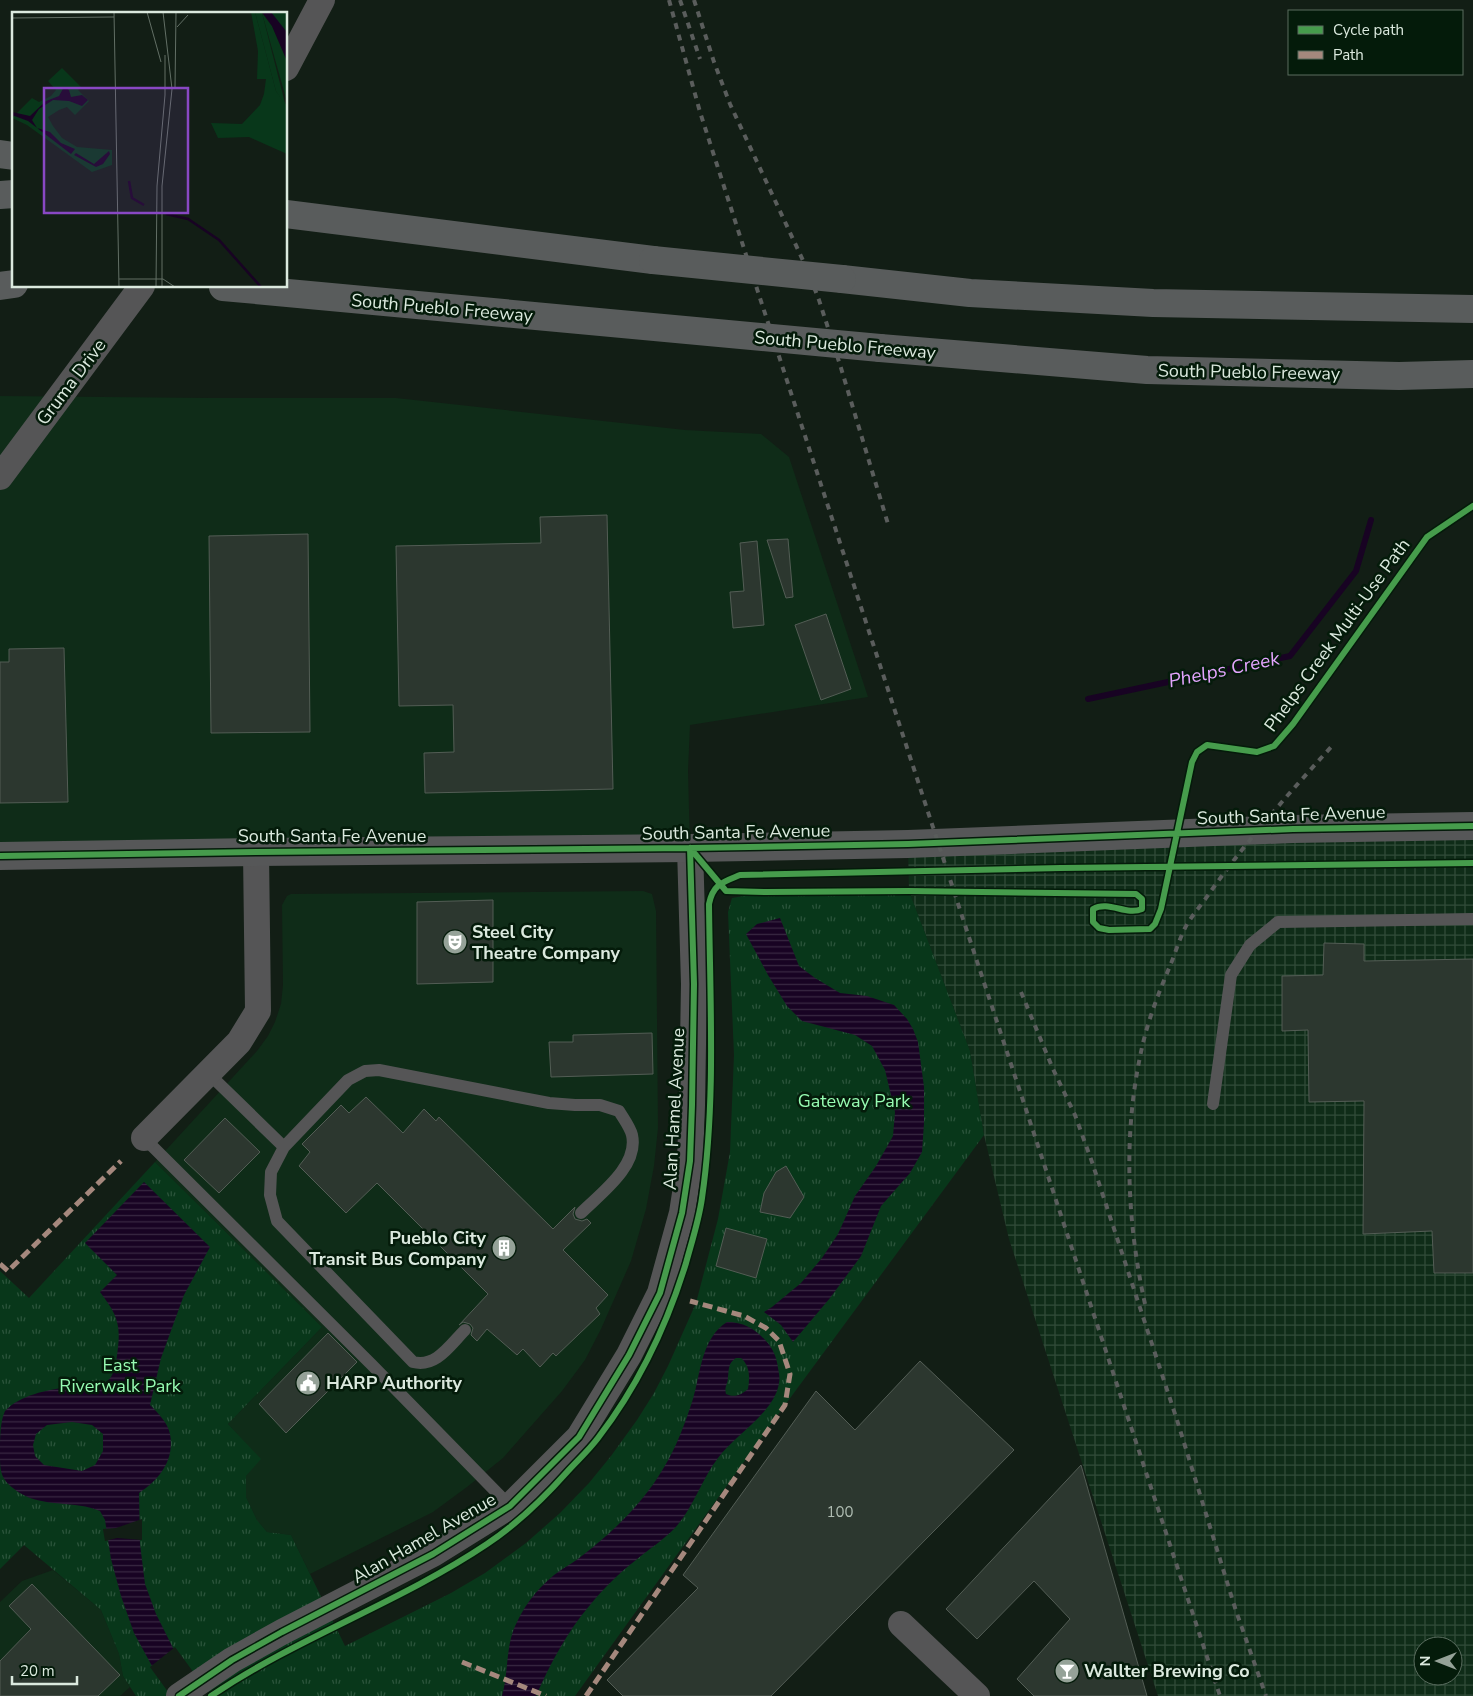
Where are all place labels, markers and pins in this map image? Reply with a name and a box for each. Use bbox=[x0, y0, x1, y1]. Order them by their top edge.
place label: Steel City Theatre Company bbox=[472, 920, 621, 965]
theatre icon: Steel City Theatre Company bbox=[442, 929, 468, 955]
place label: Pueblo City Transit Bus Company bbox=[309, 1226, 487, 1271]
building icon: Pueblo City Transit Bus Company bbox=[491, 1235, 517, 1261]
public building icon: HARP Authority bbox=[295, 1370, 321, 1396]
place label: HARP Authority bbox=[326, 1371, 463, 1395]
bar icon: Wallter Brewing Co bbox=[1054, 1658, 1080, 1684]
place label: Wallter Brewing Co bbox=[1084, 1659, 1250, 1683]

